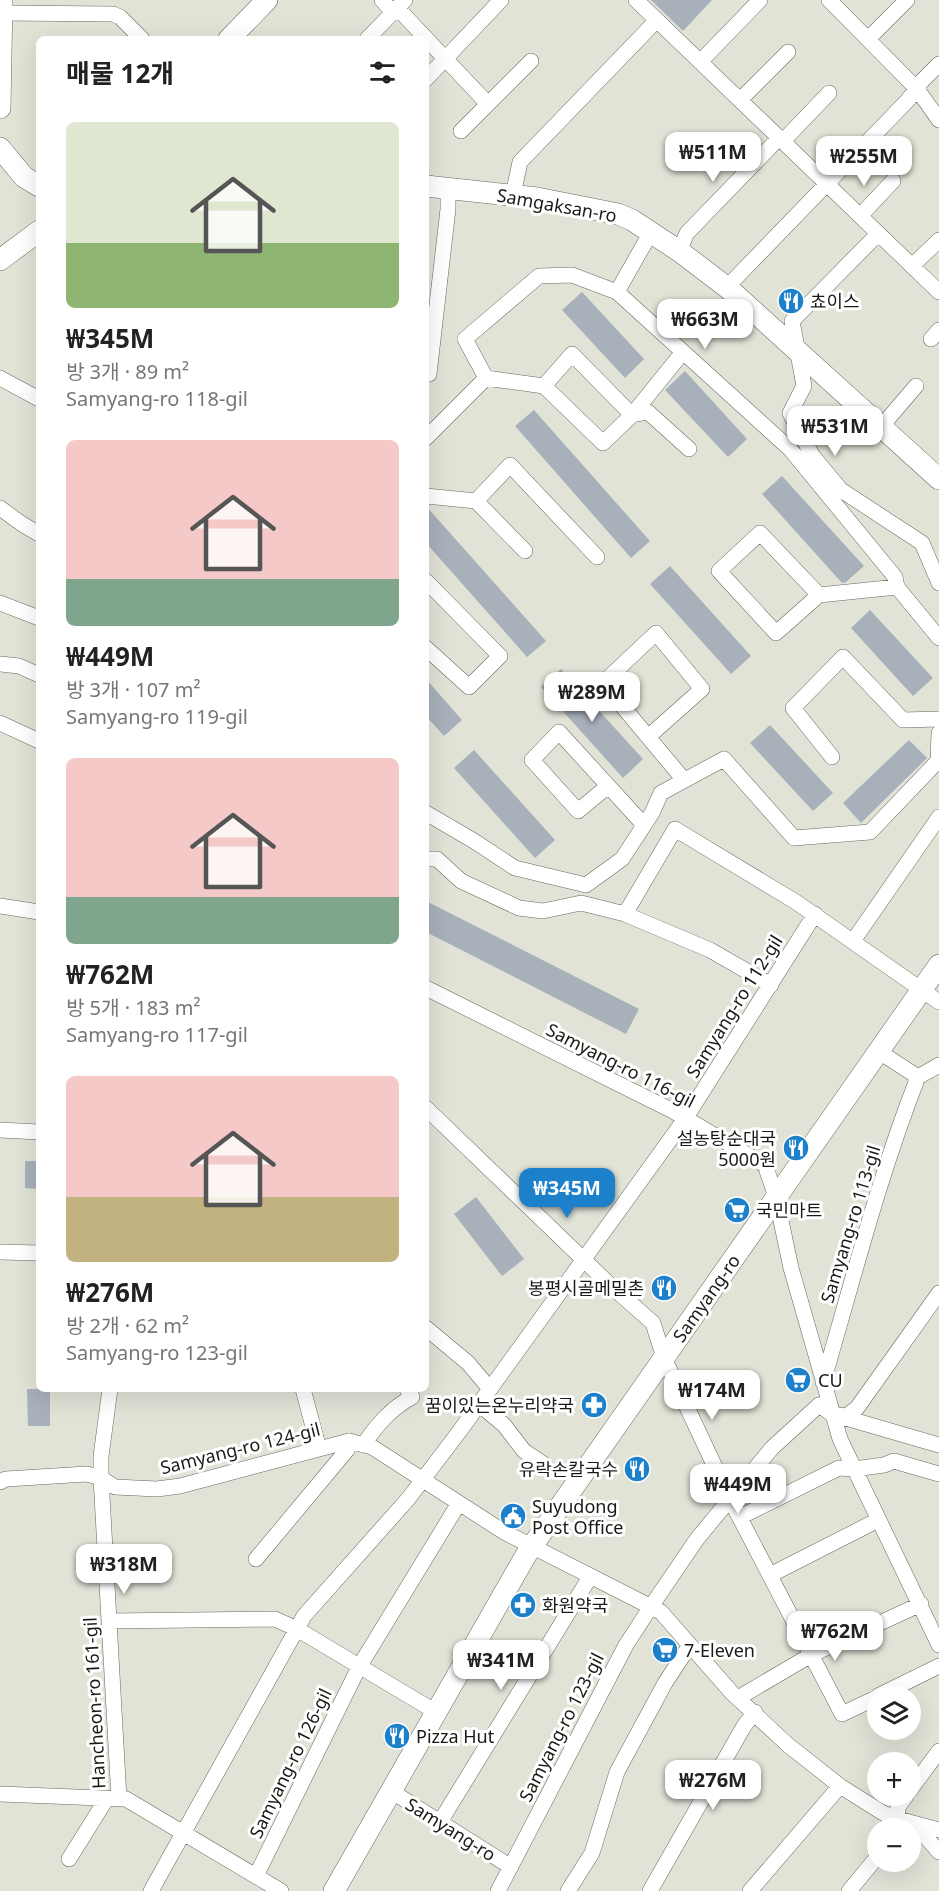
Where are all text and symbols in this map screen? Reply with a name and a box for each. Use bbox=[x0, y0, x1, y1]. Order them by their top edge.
text: 매물 12개 bbox=[66, 55, 174, 91]
icon: filters bbox=[366, 56, 399, 89]
pin: ₩511M bbox=[671, 132, 755, 183]
pin: ₩255M bbox=[822, 136, 906, 187]
text: ₩511M bbox=[679, 138, 747, 165]
text: ₩255M bbox=[830, 142, 898, 169]
icon: home bbox=[179, 161, 287, 269]
street label: Samgaksan-ro bbox=[495, 183, 619, 227]
restaurant icon: 쵸이스 bbox=[776, 286, 806, 316]
place label: 쵸이스 bbox=[810, 289, 860, 313]
pin: ₩663M bbox=[663, 299, 747, 350]
text: ₩663M bbox=[671, 305, 739, 332]
text: ₩345M bbox=[66, 320, 154, 356]
text: 방 3개 · 89 m² bbox=[66, 358, 189, 385]
text: Samyang-ro 118-gil bbox=[66, 385, 248, 412]
pin: ₩531M bbox=[793, 406, 877, 457]
text: ₩531M bbox=[801, 412, 869, 439]
icon: home bbox=[179, 479, 287, 587]
text: ₩449M bbox=[66, 638, 154, 674]
pin: ₩289M bbox=[550, 672, 634, 723]
text: 방 3개 · 107 m² bbox=[66, 676, 200, 703]
text: ₩289M bbox=[558, 678, 626, 705]
text: Samyang-ro 119-gil bbox=[66, 703, 248, 730]
icon: home bbox=[179, 797, 287, 905]
street label: Samyang-ro 112-gil bbox=[680, 930, 788, 1082]
text: ₩762M bbox=[66, 956, 154, 992]
text: 방 5개 · 183 m² bbox=[66, 994, 200, 1021]
street label: Samyang-ro 116-gil bbox=[543, 1017, 699, 1113]
text: Samyang-ro 117-gil bbox=[66, 1021, 248, 1048]
icon: home bbox=[179, 1115, 287, 1223]
place label: 설농탕순대국 5000원 bbox=[677, 1126, 776, 1171]
restaurant icon: 설농탕순대국 5000원 bbox=[781, 1133, 811, 1163]
street label: Samyang-ro 113-gil bbox=[815, 1142, 885, 1306]
pin: ₩345M bbox=[525, 1168, 609, 1219]
text: ₩345M bbox=[533, 1174, 601, 1201]
supermarket icon: 국민마트 bbox=[722, 1195, 752, 1225]
place label: 국민마트 bbox=[756, 1198, 822, 1222]
street label: Samyang-ro bbox=[667, 1249, 745, 1347]
restaurant icon: 봉평시골메밀촌 bbox=[649, 1273, 679, 1303]
text: ₩276M bbox=[66, 1274, 154, 1310]
place label: 봉평시골메밀촌 bbox=[528, 1276, 644, 1300]
text: 방 2개 · 62 m² bbox=[66, 1312, 189, 1339]
text: Samyang-ro 123-gil bbox=[66, 1339, 248, 1366]
supermarket icon: CU bbox=[783, 1365, 813, 1395]
place label: CU bbox=[818, 1368, 843, 1392]
pin: ₩174M bbox=[670, 1370, 754, 1421]
text: ₩174M bbox=[678, 1376, 746, 1403]
pharmacy icon: 꿈이있는온누리약국 bbox=[579, 1390, 609, 1420]
place label: 꿈이있는온누리약국 bbox=[425, 1393, 574, 1417]
street label: Samyang-ro 124-gil bbox=[158, 1417, 322, 1479]
restaurant icon: 유락손칼국수 bbox=[622, 1454, 652, 1484]
place label: 유락손칼국수 bbox=[519, 1457, 618, 1481]
pin: ₩449M bbox=[696, 1464, 780, 1515]
text: ₩449M bbox=[704, 1470, 772, 1497]
place label: Suyudong Post Office bbox=[532, 1494, 623, 1539]
public building icon: Suyudong Post Office bbox=[498, 1501, 528, 1531]
pin: ₩318M bbox=[82, 1544, 166, 1595]
text: ₩318M bbox=[90, 1550, 158, 1577]
pharmacy icon: 화원약국 bbox=[508, 1590, 538, 1620]
place label: 화원약국 bbox=[542, 1593, 608, 1617]
pin: ₩762M bbox=[793, 1611, 877, 1662]
street label: Hancheon-ro 161-gil bbox=[78, 1616, 110, 1790]
text: ₩762M bbox=[801, 1617, 869, 1644]
supermarket icon: 7-Eleven bbox=[650, 1635, 680, 1665]
place label: 7-Eleven bbox=[684, 1638, 755, 1662]
pin: ₩341M bbox=[459, 1640, 543, 1691]
text: ₩341M bbox=[467, 1646, 535, 1673]
street label: Samyang-ro 123-gil bbox=[513, 1649, 609, 1805]
street label: Samyang-ro 126-gil bbox=[243, 1684, 337, 1842]
map controls bbox=[867, 1686, 921, 1872]
button: layers bbox=[867, 1686, 921, 1740]
restaurant icon: Pizza Hut bbox=[382, 1721, 412, 1751]
place label: Pizza Hut bbox=[416, 1724, 495, 1748]
button: + bbox=[867, 1752, 921, 1806]
pin: ₩276M bbox=[671, 1760, 755, 1811]
text: ₩276M bbox=[679, 1766, 747, 1793]
street label: Samyang-ro bbox=[401, 1792, 501, 1866]
button: − bbox=[867, 1818, 921, 1872]

